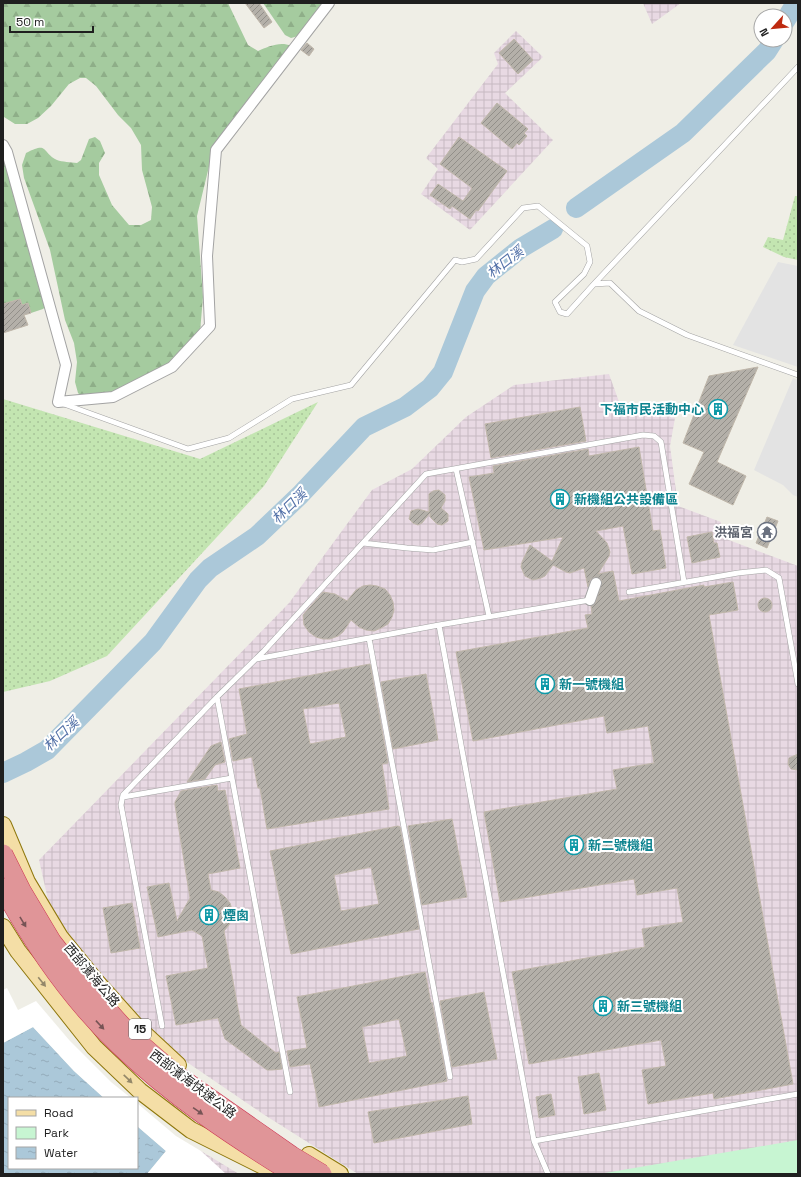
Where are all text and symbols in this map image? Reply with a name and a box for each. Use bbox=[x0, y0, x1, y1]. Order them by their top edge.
scale bar bbox=[10, 8, 93, 34]
north arrow bbox=[753, 8, 793, 48]
text: 50 m bbox=[16, 14, 44, 30]
text: N bbox=[756, 26, 772, 39]
water label: 林口溪 bbox=[483, 241, 529, 282]
building icon: 下福市民活動中心 bbox=[707, 398, 729, 420]
place label: 下福市民活動中心 bbox=[600, 401, 704, 418]
water label: 林口溪 bbox=[268, 484, 312, 527]
building icon: 新機組公共設備區 bbox=[549, 488, 571, 510]
place label: 新機組公共設備區 bbox=[574, 491, 678, 508]
temple icon: 洪福宮 bbox=[756, 521, 778, 543]
place label: 洪福宮 bbox=[714, 524, 753, 541]
building icon: 新一號機組 bbox=[534, 673, 556, 695]
place label: 新一號機組 bbox=[559, 676, 624, 693]
water label: 林口溪 bbox=[40, 712, 84, 755]
building icon: 新二號機組 bbox=[563, 834, 585, 856]
place label: 新二號機組 bbox=[588, 837, 653, 854]
building icon: 煙囪 bbox=[198, 904, 220, 926]
place label: 煙囪 bbox=[223, 907, 249, 924]
one-way arrow bbox=[19, 916, 26, 928]
street label: 西部濱海公路 bbox=[60, 940, 124, 1010]
one-way arrow bbox=[38, 976, 47, 987]
building icon: 新三號機組 bbox=[592, 995, 614, 1017]
place label: 新三號機組 bbox=[617, 998, 682, 1015]
road number: 15 bbox=[129, 1019, 151, 1039]
one-way arrow bbox=[96, 1020, 105, 1031]
street label: 西部濱海快速公路 bbox=[146, 1046, 240, 1122]
one-way arrow bbox=[123, 1075, 133, 1084]
legend bbox=[8, 1097, 138, 1169]
text: Road bbox=[44, 1105, 73, 1121]
one-way arrow bbox=[192, 1107, 203, 1115]
text: Park bbox=[44, 1125, 69, 1141]
text: Water bbox=[44, 1145, 78, 1161]

